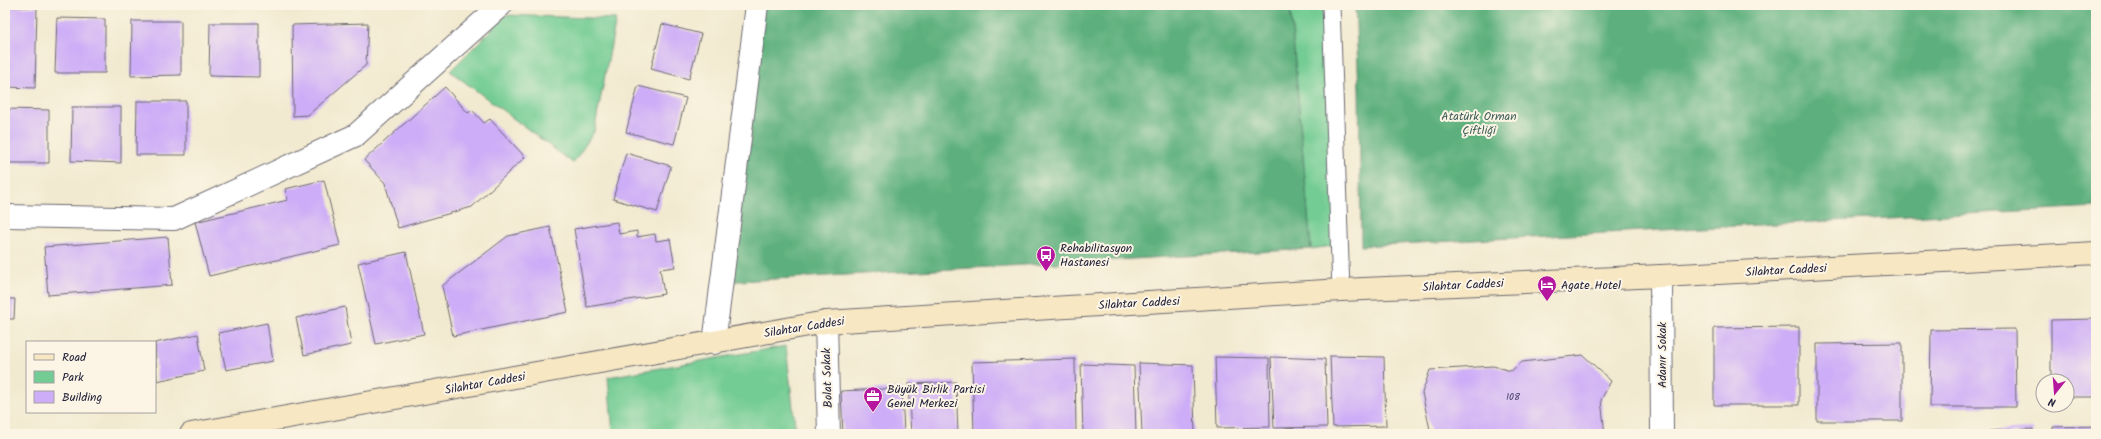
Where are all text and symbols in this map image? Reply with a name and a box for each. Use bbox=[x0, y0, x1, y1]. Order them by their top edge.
park label: Atatürk Orman Çiftliği bbox=[1441, 107, 1517, 140]
place label: Rehabilitasyon Hastanesi bbox=[1060, 239, 1132, 272]
bus stop icon: Rehabilitasyon Hastanesi bbox=[1035, 244, 1057, 272]
street label: Silahtar Caddesi bbox=[1745, 259, 1828, 282]
street label: Silahtar Caddesi bbox=[1422, 274, 1505, 297]
hotel icon: Agate Hotel bbox=[1536, 274, 1558, 302]
place label: Agate Hotel bbox=[1561, 276, 1621, 295]
street label: Silahtar Caddesi bbox=[1098, 292, 1181, 315]
street label: Silahtar Caddesi bbox=[762, 312, 847, 343]
street label: Adanır Sokak bbox=[1653, 322, 1672, 388]
legend bbox=[26, 341, 156, 413]
street label: Bolat Sokak bbox=[817, 347, 838, 408]
text: Road bbox=[62, 348, 87, 367]
street label: Silahtar Caddesi bbox=[443, 367, 528, 400]
text: Park bbox=[62, 368, 84, 387]
north arrow bbox=[2035, 373, 2075, 413]
place label: Büyük Birlik Partisi Genel Merkezi bbox=[887, 380, 986, 413]
office icon: Büyük Birlik Partisi Genel Merkezi bbox=[862, 385, 884, 413]
text: Building bbox=[62, 388, 102, 407]
house number: 108 bbox=[1506, 389, 1521, 405]
text: N bbox=[2046, 392, 2058, 411]

